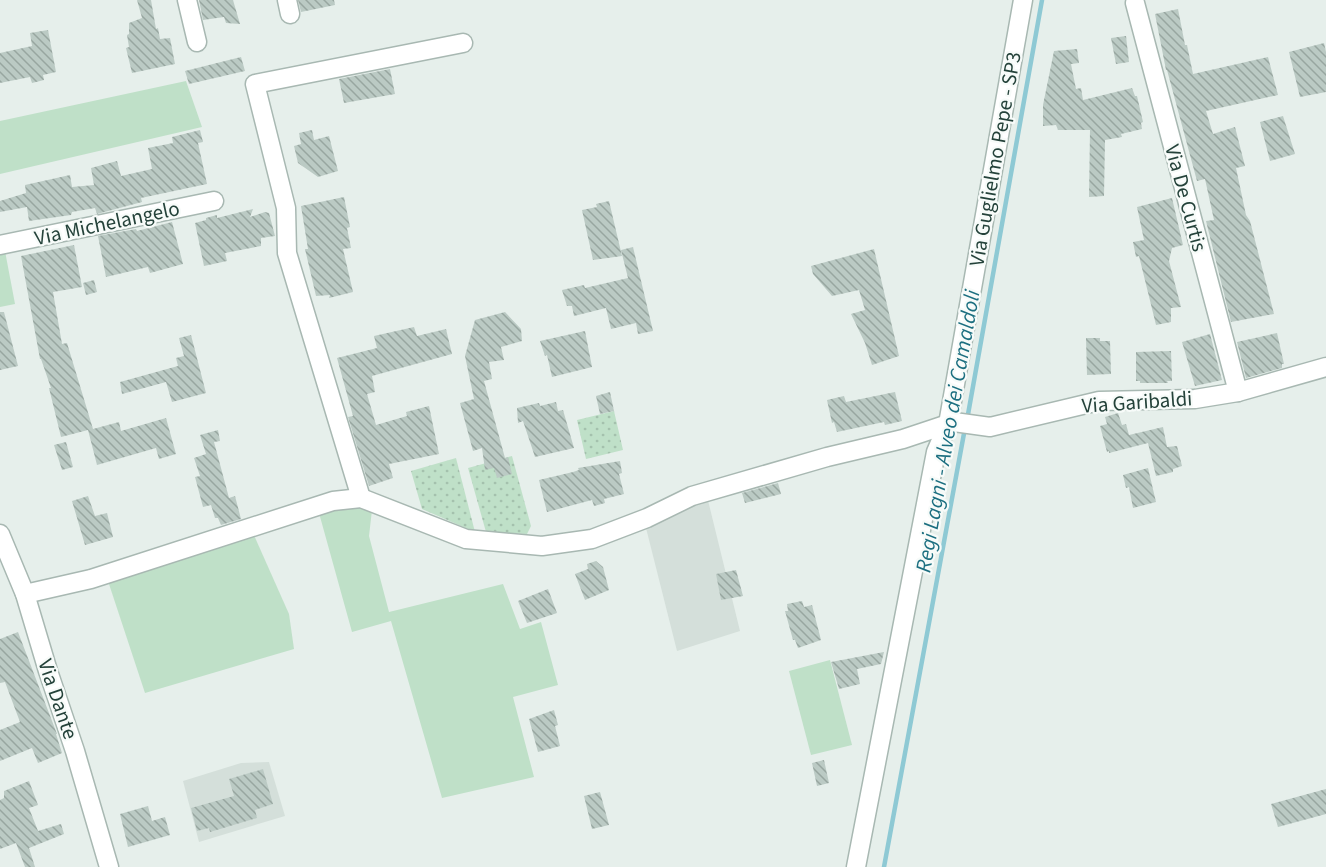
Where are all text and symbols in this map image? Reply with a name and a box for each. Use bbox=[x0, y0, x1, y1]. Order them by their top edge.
street label: Via Guglielmo Pepe - SP3 bbox=[961, 49, 1029, 269]
street label: Via De Curtis bbox=[1157, 141, 1215, 255]
street label: Via Michelangelo bbox=[32, 193, 182, 253]
water label: Regi Lagni - Alveo dei Camaldoli bbox=[907, 287, 989, 575]
street label: Via Garibaldi bbox=[1081, 383, 1193, 421]
street label: Via Dante bbox=[30, 655, 86, 743]

